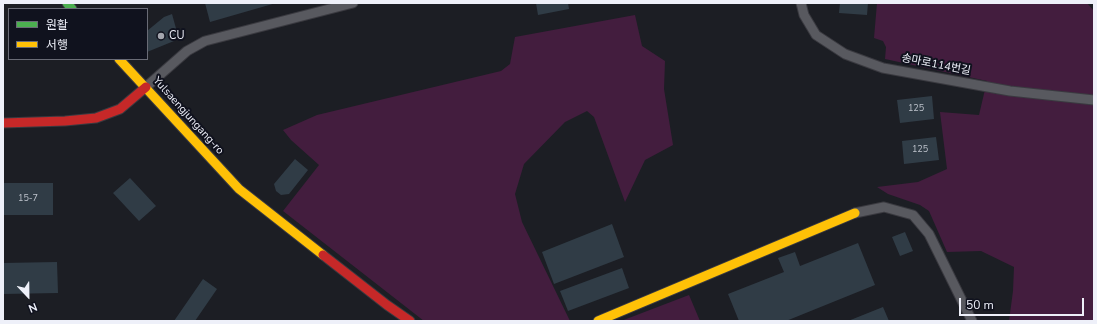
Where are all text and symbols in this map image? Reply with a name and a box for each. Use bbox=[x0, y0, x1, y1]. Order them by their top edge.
legend bbox=[8, 8, 148, 60]
text: 원활 bbox=[46, 17, 68, 33]
place label: CU bbox=[169, 29, 184, 43]
marker: CU bbox=[156, 31, 166, 41]
text: 서행 bbox=[46, 37, 68, 53]
street label: 송마로114번길 bbox=[900, 52, 972, 78]
street label: Yulsaengjungang-ro bbox=[150, 75, 226, 157]
house number: 125 bbox=[908, 104, 924, 114]
house number: 125 bbox=[912, 145, 928, 155]
house number: 15-7 bbox=[18, 194, 38, 204]
north arrow bbox=[8, 276, 48, 316]
scale bar bbox=[961, 290, 1086, 316]
text: 50 m bbox=[966, 297, 994, 313]
text: N bbox=[26, 299, 39, 316]

